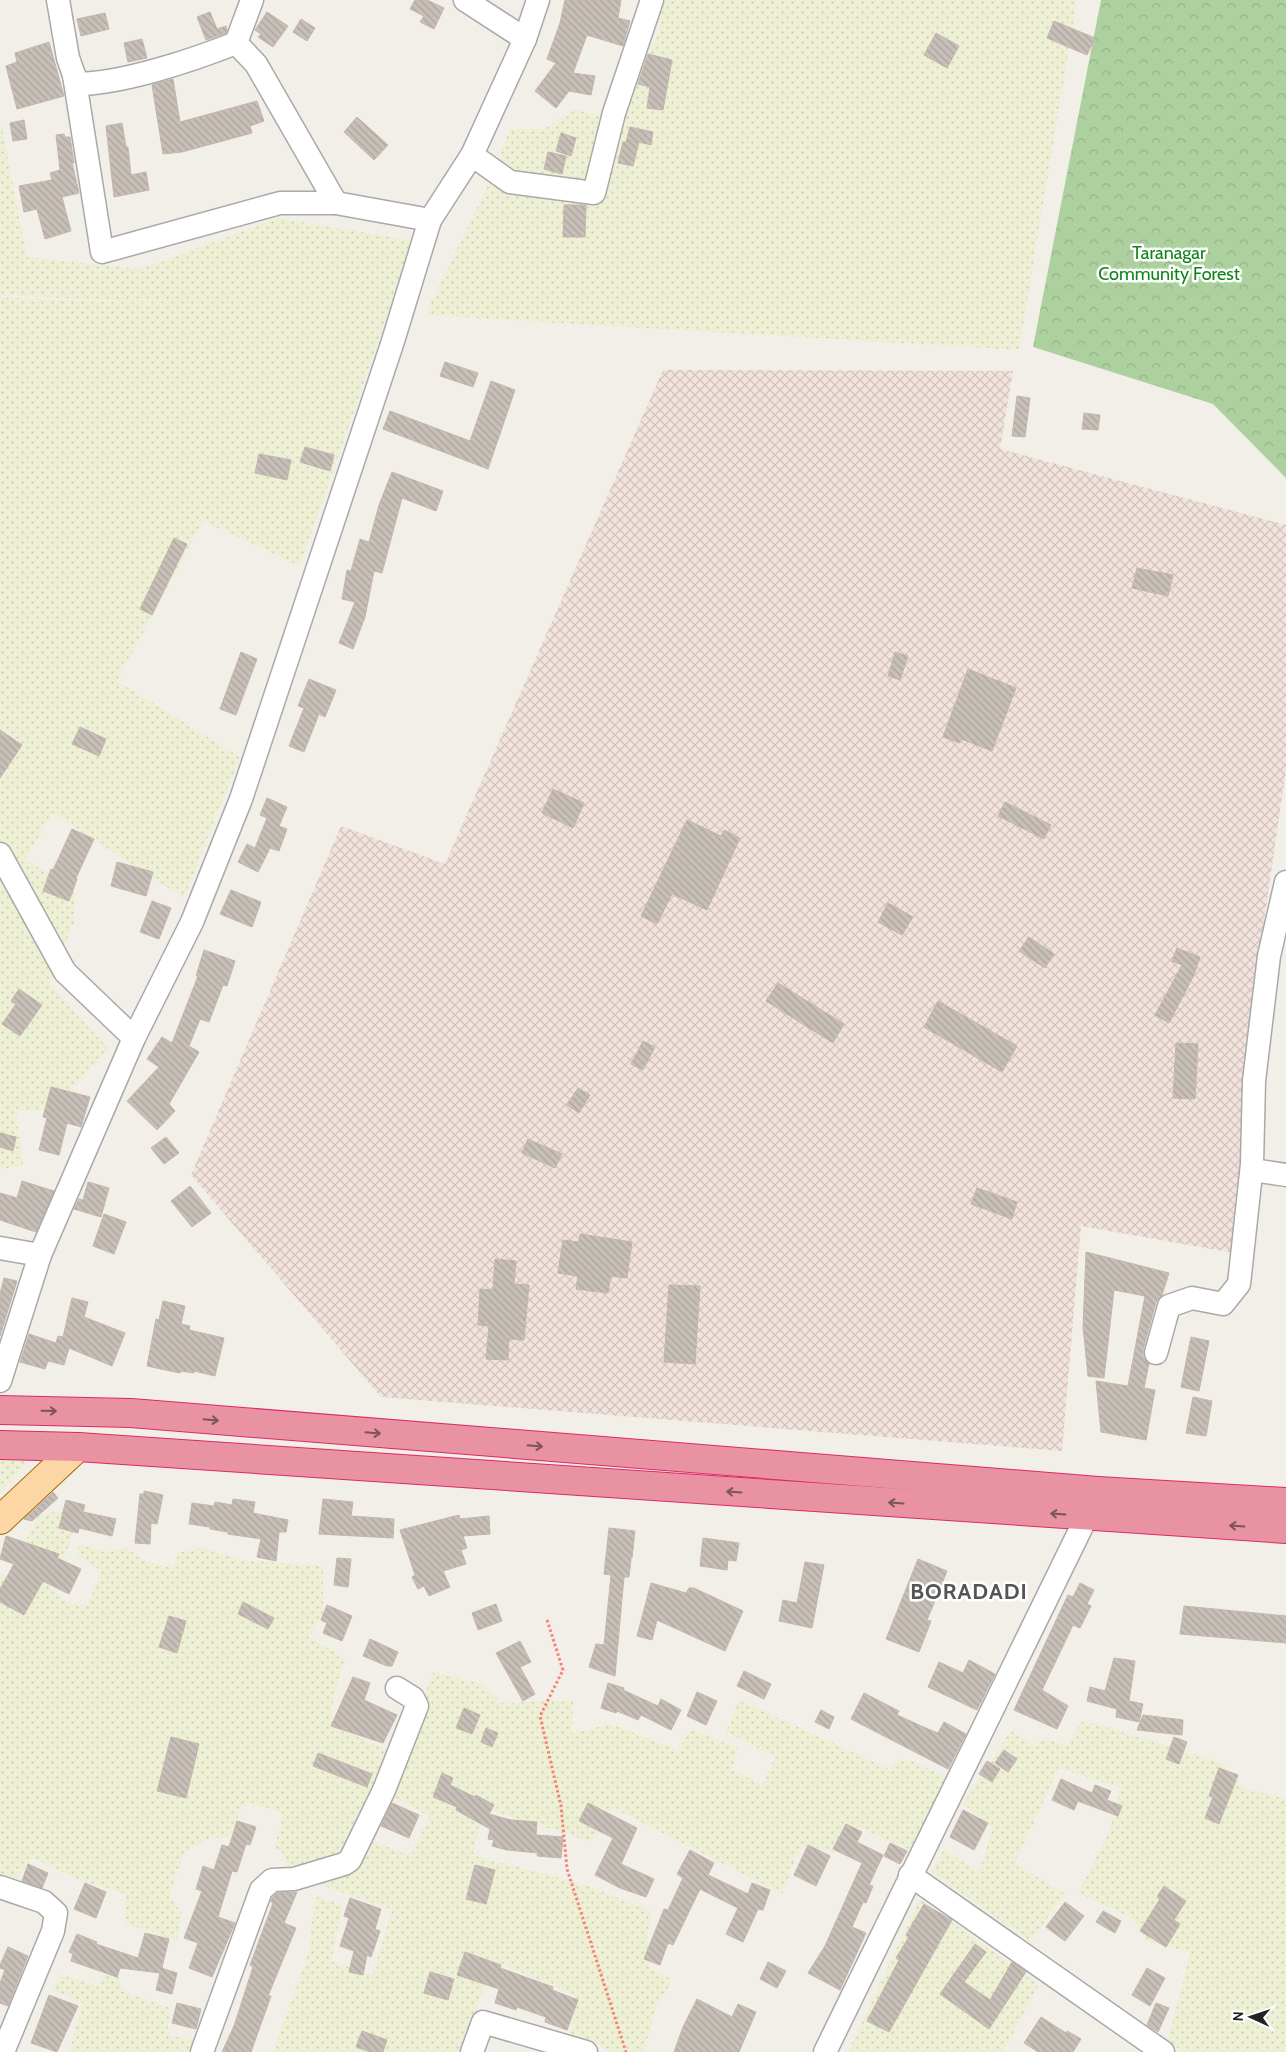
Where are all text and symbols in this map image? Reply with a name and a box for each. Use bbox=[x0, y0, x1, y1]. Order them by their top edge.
park label: Taranagar Community Forest bbox=[1098, 242, 1240, 285]
one-way arrow bbox=[40, 1407, 56, 1416]
one-way arrow bbox=[203, 1415, 219, 1425]
one-way arrow bbox=[365, 1428, 381, 1438]
one-way arrow bbox=[527, 1441, 543, 1451]
one-way arrow bbox=[726, 1487, 742, 1496]
one-way arrow bbox=[888, 1498, 904, 1507]
one-way arrow bbox=[1050, 1509, 1066, 1518]
one-way arrow bbox=[1230, 1521, 1246, 1530]
district label: BORADADI bbox=[910, 1578, 1028, 1605]
north arrow bbox=[1226, 1992, 1276, 2042]
text: N bbox=[1229, 2011, 1247, 2022]

